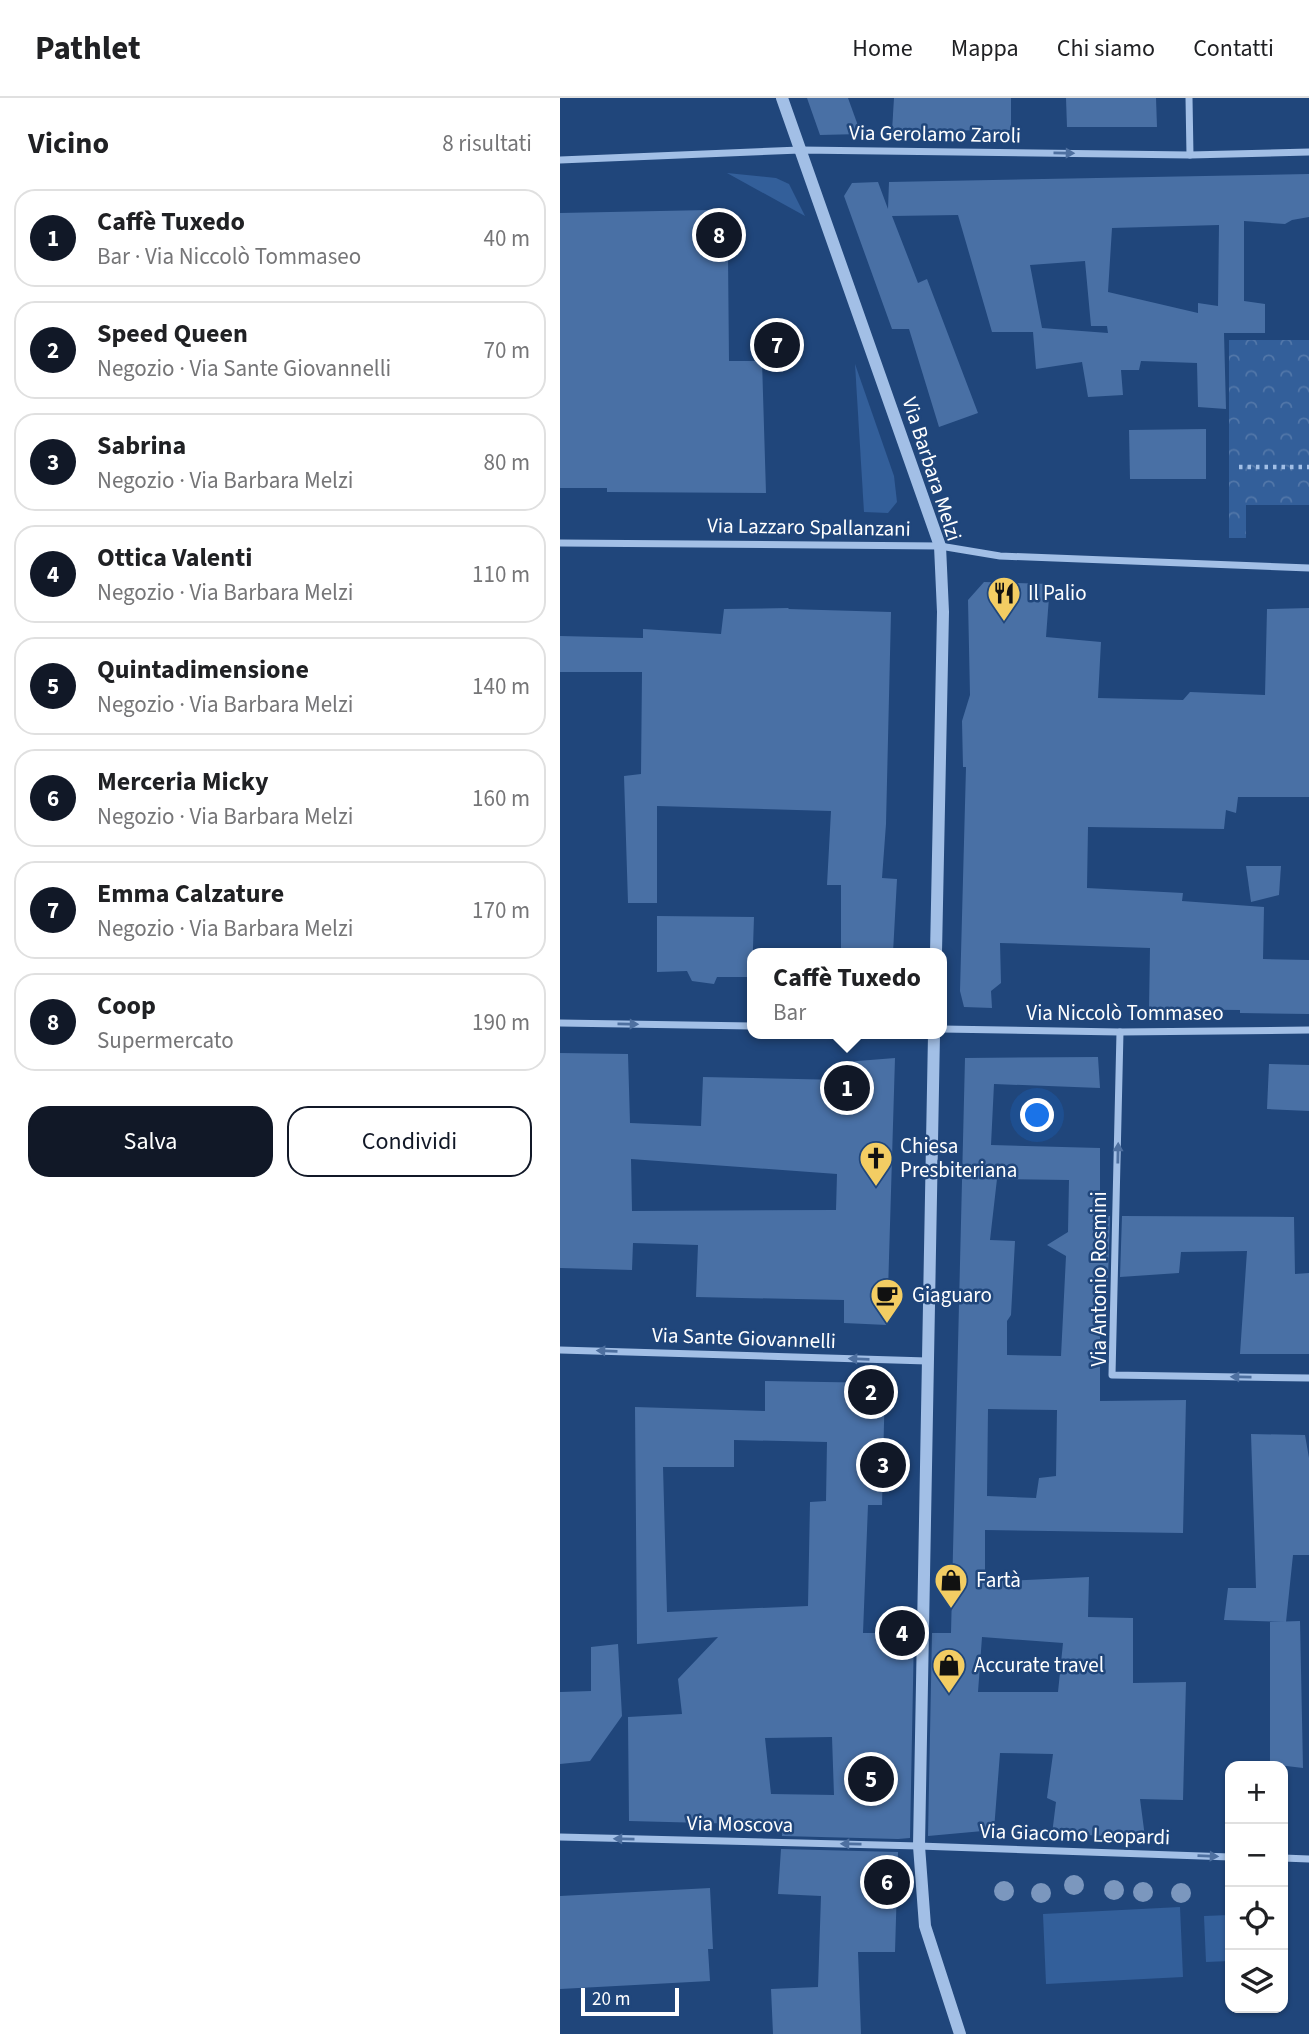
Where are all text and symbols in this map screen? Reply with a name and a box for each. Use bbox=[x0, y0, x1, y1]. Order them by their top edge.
text: Pathlet bbox=[35, 25, 141, 72]
text: Home bbox=[852, 31, 913, 66]
text: Mappa bbox=[951, 31, 1019, 66]
text: Chi siamo bbox=[1057, 31, 1155, 66]
text: Contatti bbox=[1193, 31, 1274, 66]
street label: Via Gerolamo Zaroli bbox=[849, 118, 1021, 150]
text: Vicino bbox=[28, 122, 109, 165]
text: 8 risultati bbox=[442, 127, 532, 160]
one-way arrow bbox=[1054, 148, 1076, 159]
text: Caffè Tuxedo bbox=[97, 203, 245, 240]
pin: 8 bbox=[696, 209, 742, 261]
text: 1 bbox=[47, 222, 59, 255]
text: 40 m bbox=[483, 222, 530, 255]
text: Bar · Via Niccolò Tommaseo bbox=[97, 240, 361, 273]
text: Speed Queen bbox=[97, 315, 248, 352]
pin: 7 bbox=[754, 319, 800, 371]
text: 2 bbox=[47, 334, 59, 367]
text: 70 m bbox=[483, 334, 530, 367]
text: Negozio · Via Sante Giovannelli bbox=[97, 352, 391, 385]
street label: Via Barbara Melzi bbox=[895, 393, 969, 545]
text: Sabrina bbox=[97, 427, 186, 464]
text: 3 bbox=[47, 446, 59, 479]
text: 80 m bbox=[483, 446, 530, 479]
text: Negozio · Via Barbara Melzi bbox=[97, 464, 353, 497]
street label: Via Lazzaro Spallanzani bbox=[707, 510, 911, 544]
text: Ottica Valenti bbox=[97, 539, 252, 576]
text: 4 bbox=[47, 558, 59, 591]
text: 110 m bbox=[472, 558, 530, 591]
restaurant icon: Il Palio bbox=[985, 574, 1023, 623]
text: Negozio · Via Barbara Melzi bbox=[97, 576, 353, 609]
place label: Il Palio bbox=[1028, 578, 1087, 608]
text: Quintadimensione bbox=[97, 651, 309, 688]
text: 5 bbox=[47, 670, 59, 703]
text: 140 m bbox=[472, 670, 530, 703]
text: Negozio · Via Barbara Melzi bbox=[97, 688, 353, 721]
text: Merceria Micky bbox=[97, 763, 269, 800]
text: 6 bbox=[47, 782, 59, 815]
text: 160 m bbox=[472, 782, 530, 815]
text: Negozio · Via Barbara Melzi bbox=[97, 800, 353, 833]
text: Emma Calzature bbox=[97, 875, 284, 912]
text: 7 bbox=[47, 894, 59, 927]
text: 170 m bbox=[472, 894, 530, 927]
text: Negozio · Via Barbara Melzi bbox=[97, 912, 353, 945]
popup bbox=[747, 948, 947, 1039]
text: Caffè Tuxedo bbox=[773, 959, 921, 996]
text: Coop bbox=[97, 987, 156, 1024]
text: Bar bbox=[773, 996, 806, 1029]
street label: Via Niccolò Tommaseo bbox=[1026, 998, 1224, 1028]
text: 8 bbox=[47, 1006, 59, 1039]
text: 190 m bbox=[472, 1006, 530, 1039]
one-way arrow bbox=[617, 1019, 639, 1030]
text: Supermercato bbox=[97, 1024, 234, 1057]
pin: 1 bbox=[824, 1062, 870, 1114]
your location bbox=[1020, 1098, 1054, 1132]
button: Salva bbox=[28, 1106, 273, 1177]
button: Condividi bbox=[287, 1106, 532, 1177]
place label: Chiesa Presbiteriana bbox=[900, 1131, 1017, 1185]
church icon: Chiesa Presbiteriana bbox=[857, 1139, 895, 1188]
one-way arrow bbox=[1112, 1142, 1123, 1164]
street label: Via Antonio Rosmini bbox=[1084, 1191, 1114, 1367]
cafe icon: Giaguaro bbox=[868, 1276, 906, 1325]
place label: Giaguaro bbox=[912, 1280, 992, 1310]
street label: Via Sante Giovannelli bbox=[651, 1320, 837, 1356]
one-way arrow bbox=[596, 1346, 618, 1357]
one-way arrow bbox=[847, 1353, 869, 1364]
pin: 2 bbox=[848, 1366, 894, 1418]
one-way arrow bbox=[1230, 1371, 1252, 1383]
pin: 3 bbox=[860, 1439, 906, 1491]
shop icon: Fartà bbox=[932, 1561, 970, 1610]
place label: Fartà bbox=[976, 1565, 1021, 1595]
pin: 4 bbox=[879, 1607, 925, 1659]
shop icon: Accurate travel bbox=[930, 1646, 968, 1695]
place label: Accurate travel bbox=[974, 1650, 1104, 1680]
pin: 5 bbox=[848, 1753, 894, 1805]
map controls bbox=[1225, 1761, 1288, 2013]
button: + bbox=[1225, 1761, 1288, 1824]
street label: Via Moscova bbox=[686, 1808, 794, 1840]
street label: Via Giacomo Leopardi bbox=[979, 1816, 1171, 1852]
button: − bbox=[1225, 1824, 1288, 1887]
one-way arrow bbox=[613, 1833, 635, 1844]
one-way arrow bbox=[840, 1839, 862, 1850]
one-way arrow bbox=[1197, 1850, 1219, 1861]
pin: 6 bbox=[864, 1856, 910, 1908]
button: locate bbox=[1225, 1887, 1288, 1950]
button: layers bbox=[1225, 1950, 1288, 2013]
scale bar bbox=[581, 1985, 679, 2017]
text: 20 m bbox=[592, 1986, 630, 2013]

